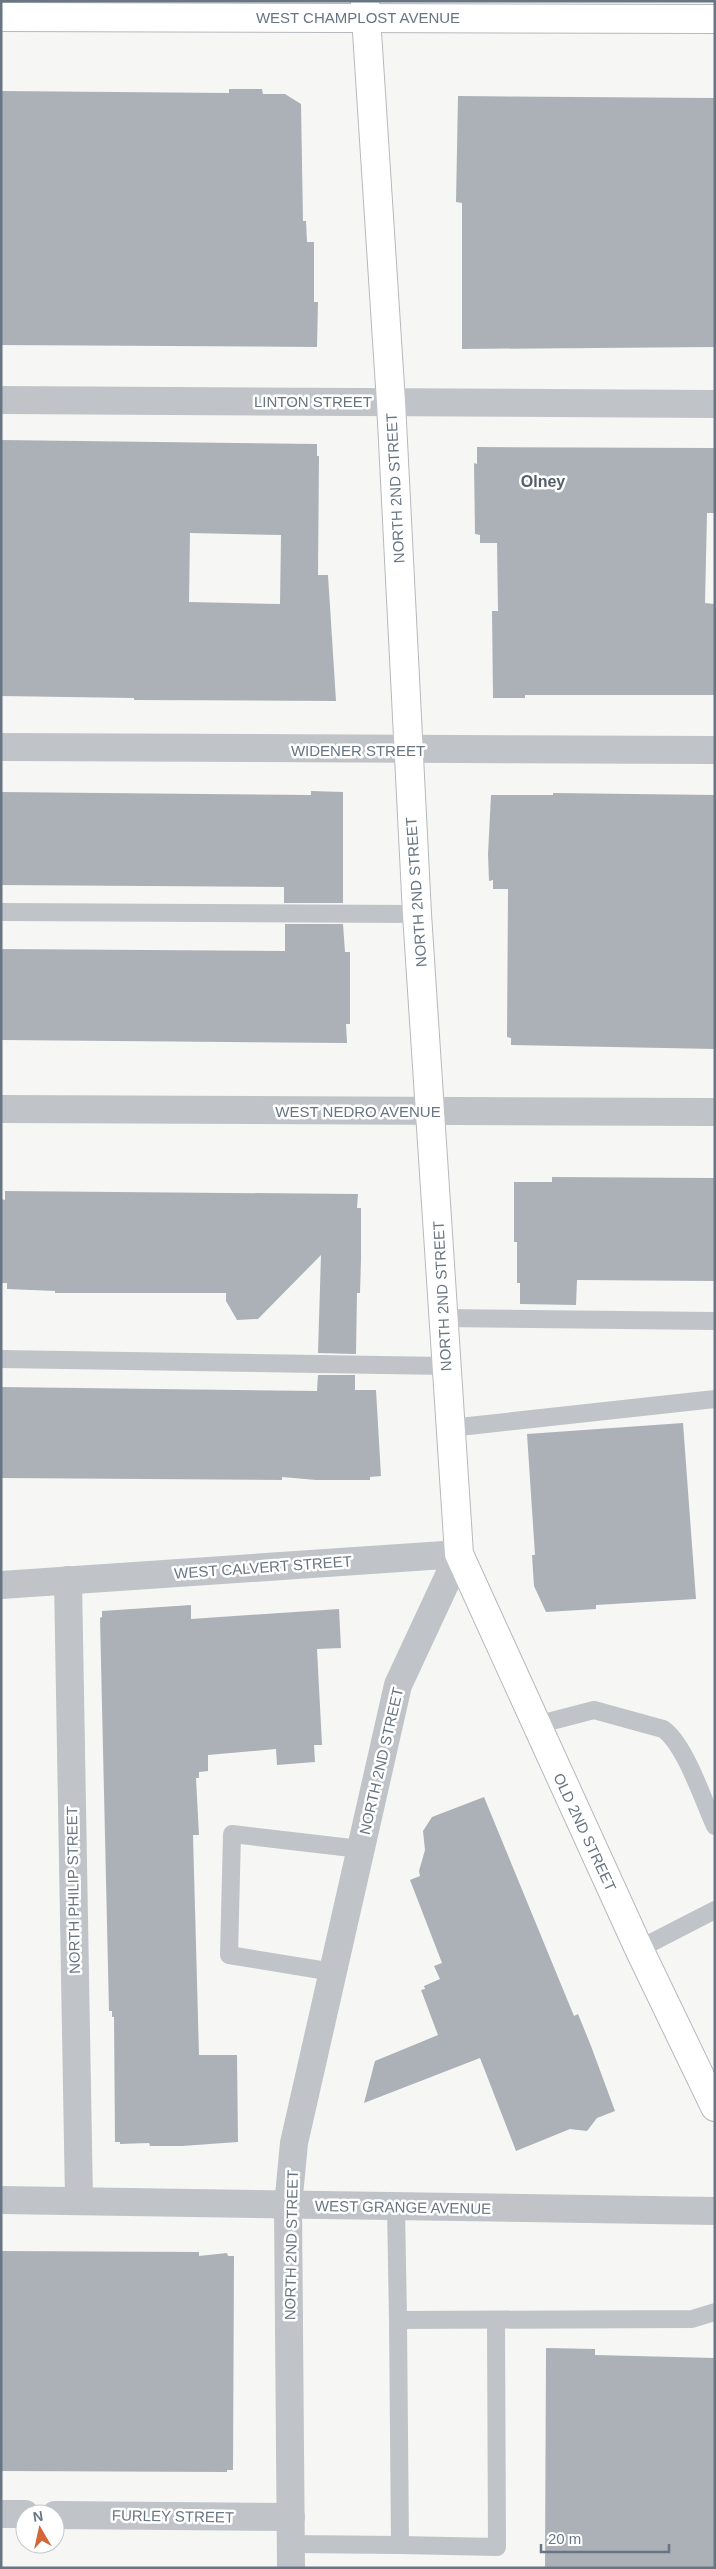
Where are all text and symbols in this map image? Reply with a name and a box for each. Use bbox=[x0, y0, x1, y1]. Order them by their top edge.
street label: WEST CHAMPLOST AVENUE bbox=[256, 9, 460, 26]
street label: LINTON STREET bbox=[254, 393, 372, 410]
street label: NORTH 2ND STREET bbox=[383, 412, 407, 564]
district label: Olney bbox=[521, 473, 565, 490]
street label: WIDENER STREET bbox=[291, 742, 425, 759]
street label: NORTH 2ND STREET bbox=[402, 816, 430, 968]
street label: WEST NEDRO AVENUE bbox=[275, 1103, 441, 1120]
street label: NORTH 2ND STREET bbox=[430, 1220, 454, 1372]
street label: WEST CALVERT STREET bbox=[174, 1552, 352, 1582]
street label: NORTH 2ND STREET bbox=[356, 1686, 406, 1836]
street label: OLD 2ND STREET bbox=[550, 1770, 620, 1894]
street label: NORTH PHILIP STREET bbox=[63, 1806, 83, 1974]
street label: NORTH 2ND STREET bbox=[281, 2170, 301, 2320]
street label: WEST GRANGE AVENUE bbox=[315, 2197, 491, 2217]
north arrow bbox=[15, 2504, 65, 2554]
street label: FURLEY STREET bbox=[112, 2506, 234, 2526]
text: N bbox=[32, 2507, 44, 2525]
scale bar bbox=[541, 2522, 668, 2554]
text: 20 m bbox=[548, 2530, 581, 2547]

